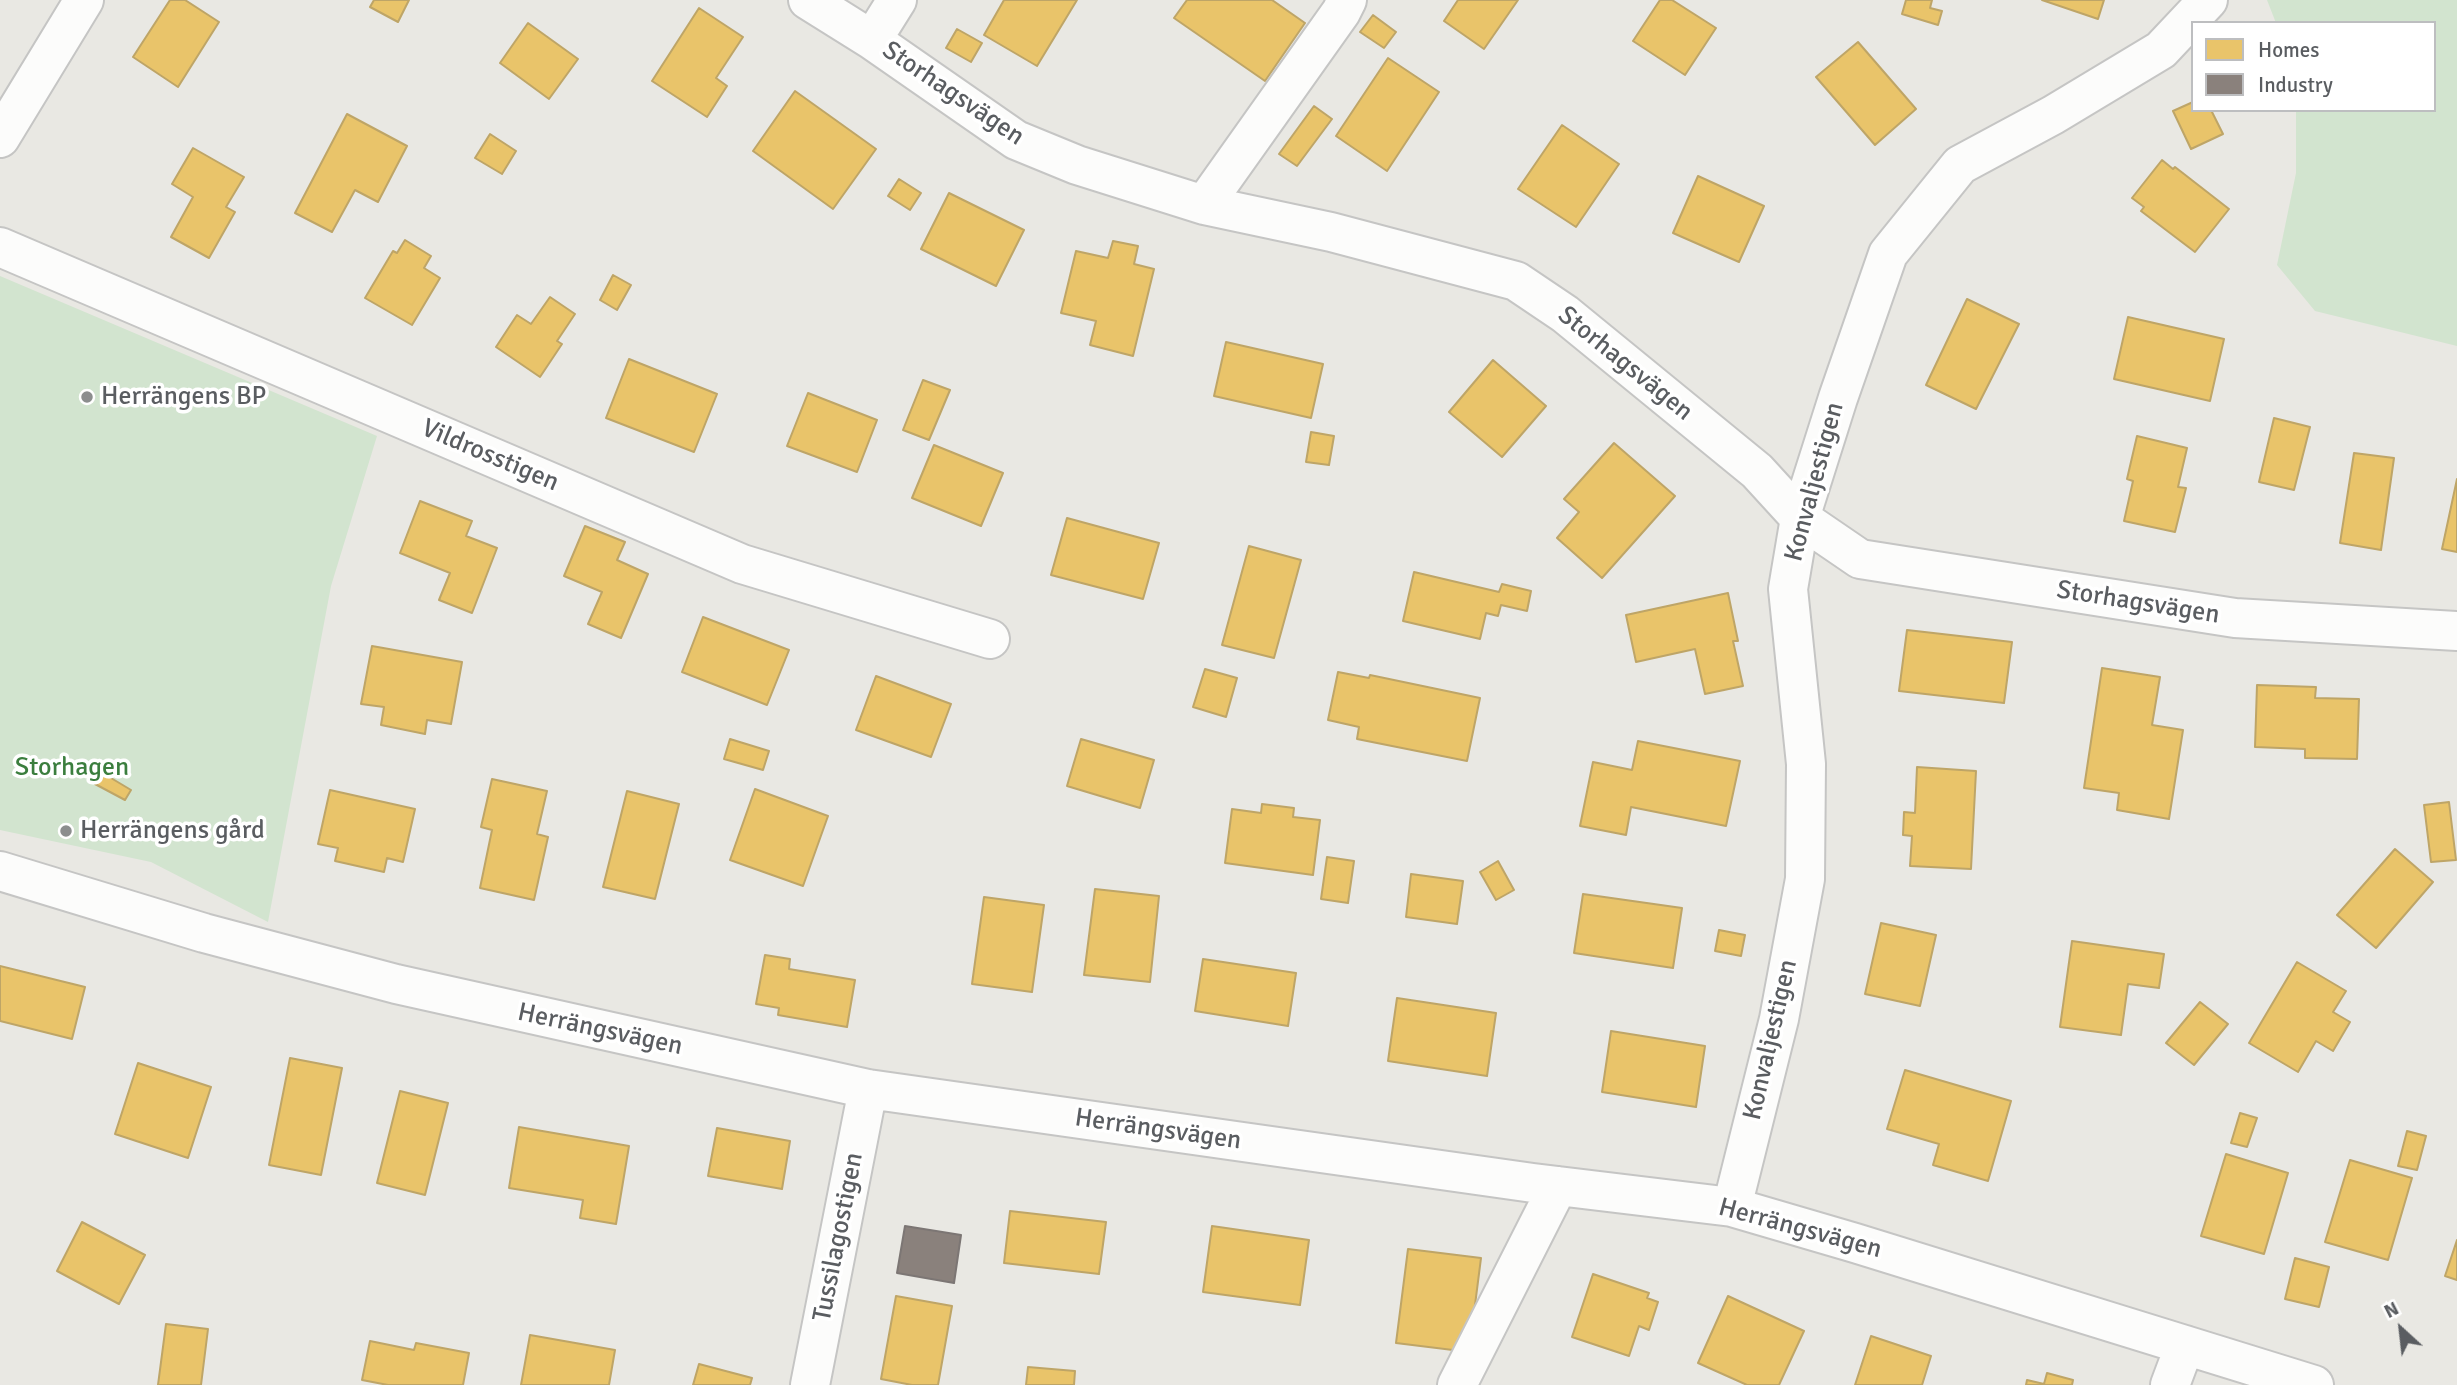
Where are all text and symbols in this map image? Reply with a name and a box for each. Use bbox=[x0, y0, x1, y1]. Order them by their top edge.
legend bbox=[2191, 21, 2436, 112]
street label: Storhagsvägen bbox=[876, 35, 1030, 153]
text: Homes bbox=[2258, 37, 2320, 63]
text: Industry bbox=[2258, 72, 2333, 98]
street label: Storhagsvägen bbox=[1551, 300, 1699, 428]
place label: Herrängens BP bbox=[101, 381, 266, 413]
marker: Herrängens BP bbox=[79, 389, 95, 405]
street label: Konvaljestigen bbox=[1779, 399, 1851, 565]
street label: Vildrosstigen bbox=[417, 413, 563, 499]
street label: Storhagsvägen bbox=[2054, 575, 2222, 631]
park label: Storhagen bbox=[15, 752, 129, 784]
place label: Herrängens gård bbox=[80, 815, 265, 847]
marker: Herrängens gård bbox=[58, 823, 74, 839]
street label: Konvaljestigen bbox=[1737, 957, 1805, 1123]
street label: Herrängsvägen bbox=[515, 997, 685, 1063]
street label: Herrängsvägen bbox=[1073, 1103, 1243, 1157]
street label: Tussilagostigen bbox=[807, 1150, 871, 1324]
street label: Herrängsvägen bbox=[1715, 1192, 1885, 1266]
north arrow bbox=[2366, 1294, 2436, 1364]
text: N bbox=[2380, 1297, 2403, 1324]

